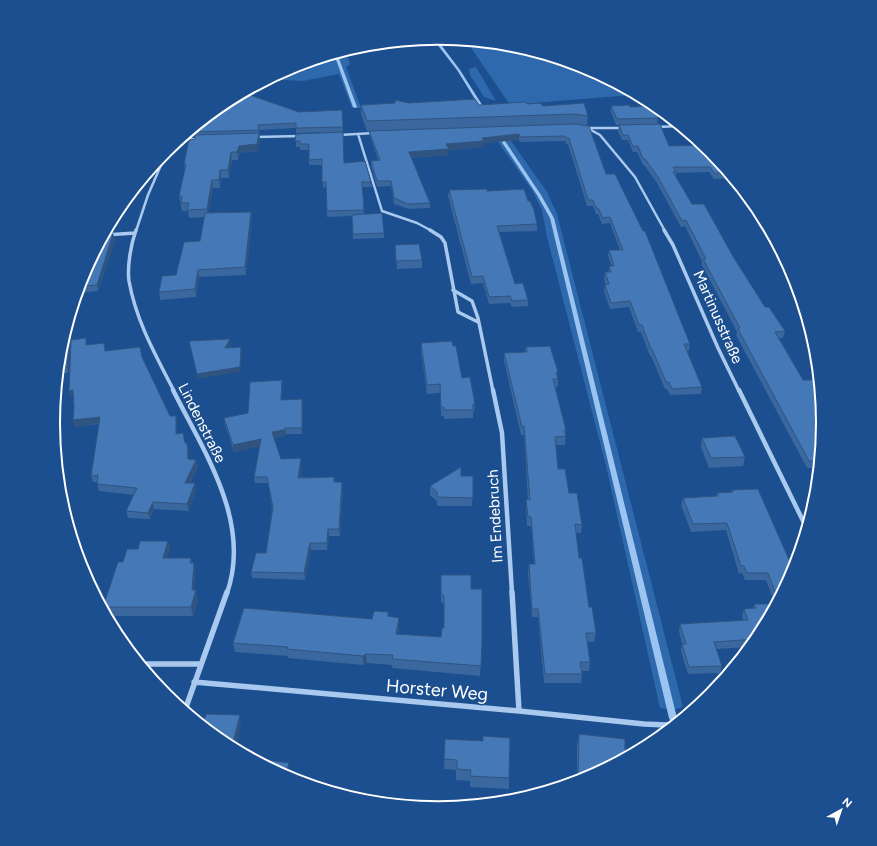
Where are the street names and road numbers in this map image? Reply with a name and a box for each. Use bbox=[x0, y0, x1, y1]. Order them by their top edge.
street label: Martinusstraße bbox=[689, 268, 747, 366]
street label: Lindenstraße bbox=[174, 380, 230, 466]
street label: Im Endebruch bbox=[484, 469, 506, 563]
street label: Horster Weg bbox=[385, 675, 489, 705]

